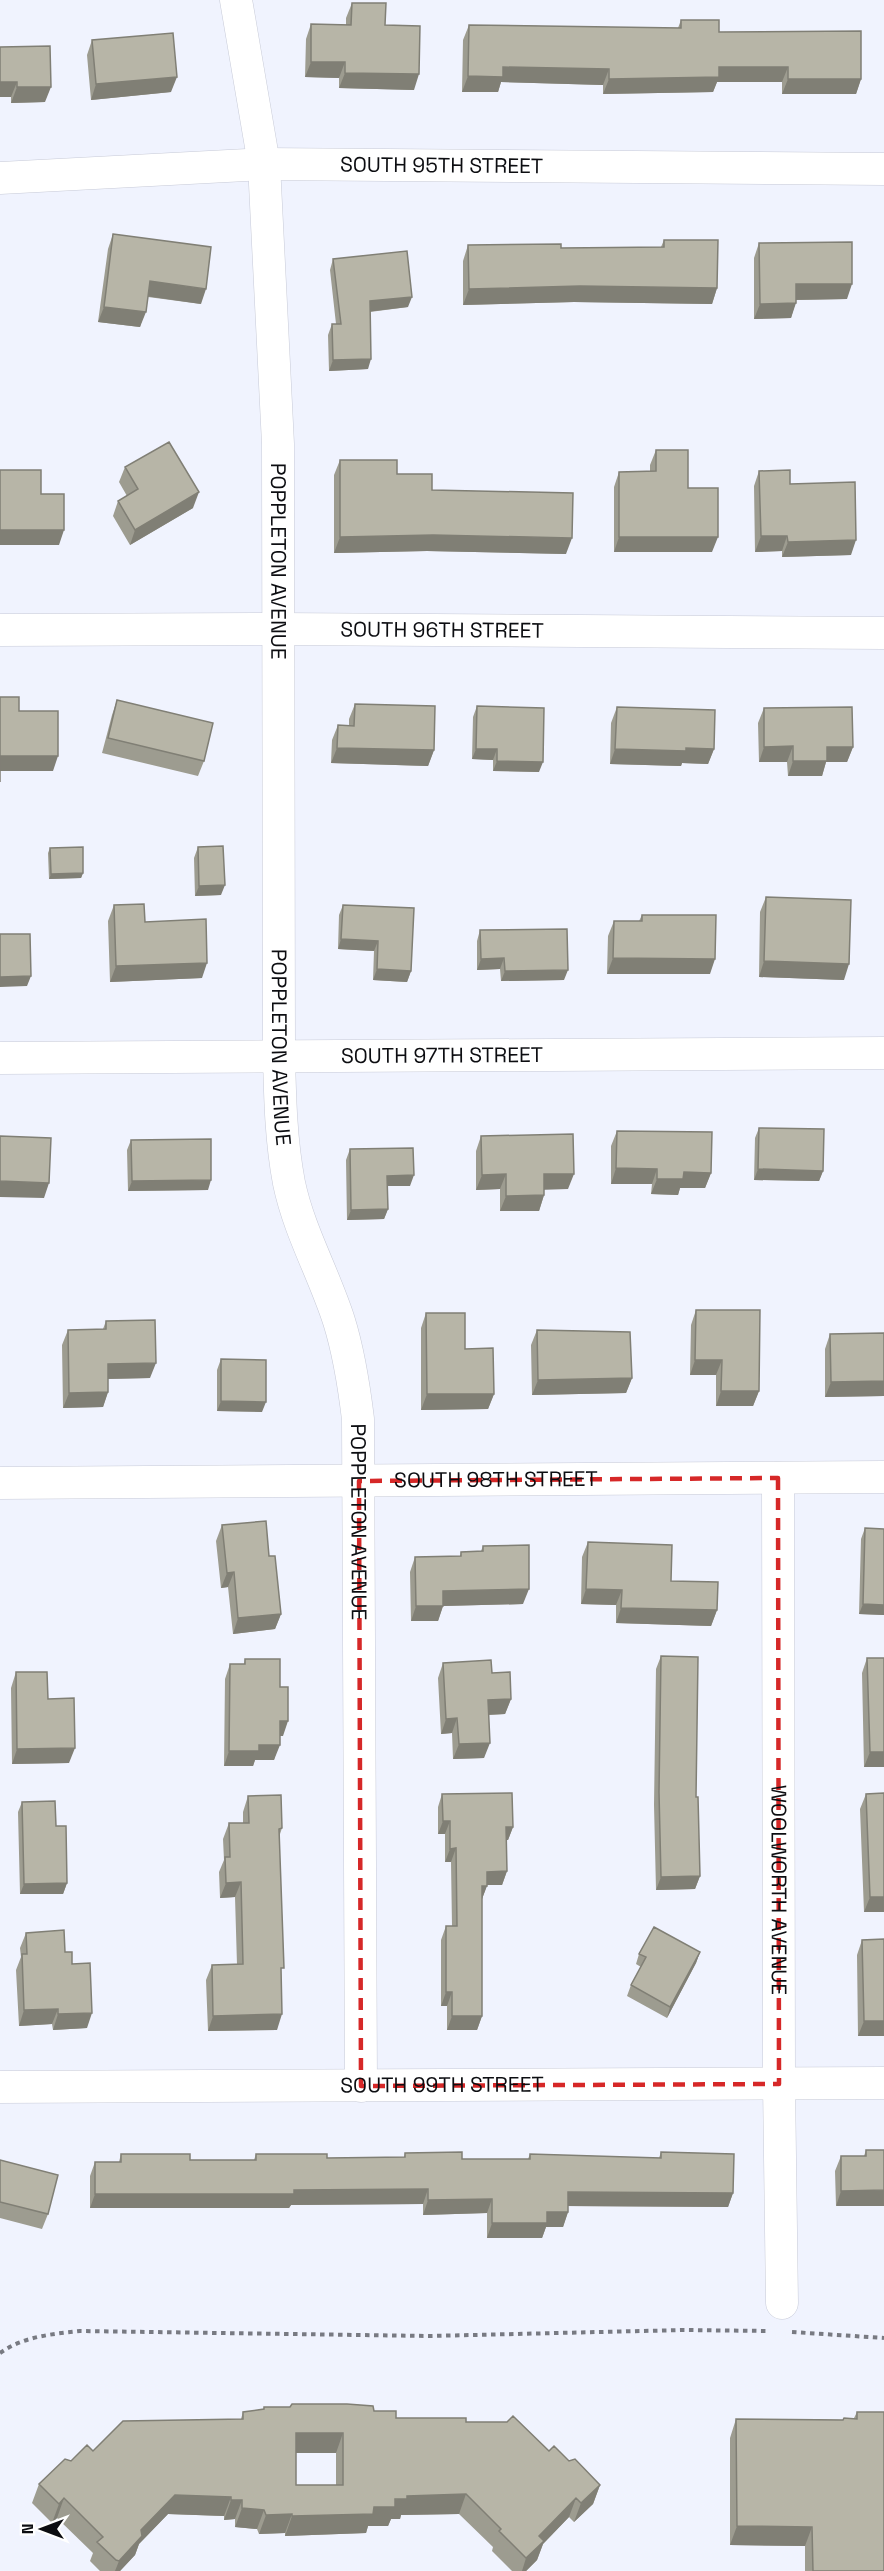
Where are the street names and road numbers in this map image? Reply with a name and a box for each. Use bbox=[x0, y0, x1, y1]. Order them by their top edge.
street label: SOUTH 95TH STREET bbox=[340, 151, 543, 179]
street label: POPPLETON AVENUE bbox=[265, 463, 292, 660]
street label: SOUTH 96TH STREET bbox=[340, 615, 544, 644]
street label: POPPLETON AVENUE bbox=[266, 949, 297, 1147]
street label: SOUTH 97TH STREET bbox=[341, 1041, 543, 1069]
street label: POPPLETON AVENUE bbox=[345, 1423, 373, 1620]
street label: SOUTH 98TH STREET bbox=[394, 1465, 598, 1493]
street label: WOOLWORTH AVENUE bbox=[766, 1785, 793, 1995]
street label: SOUTH 99TH STREET bbox=[340, 2071, 544, 2098]

